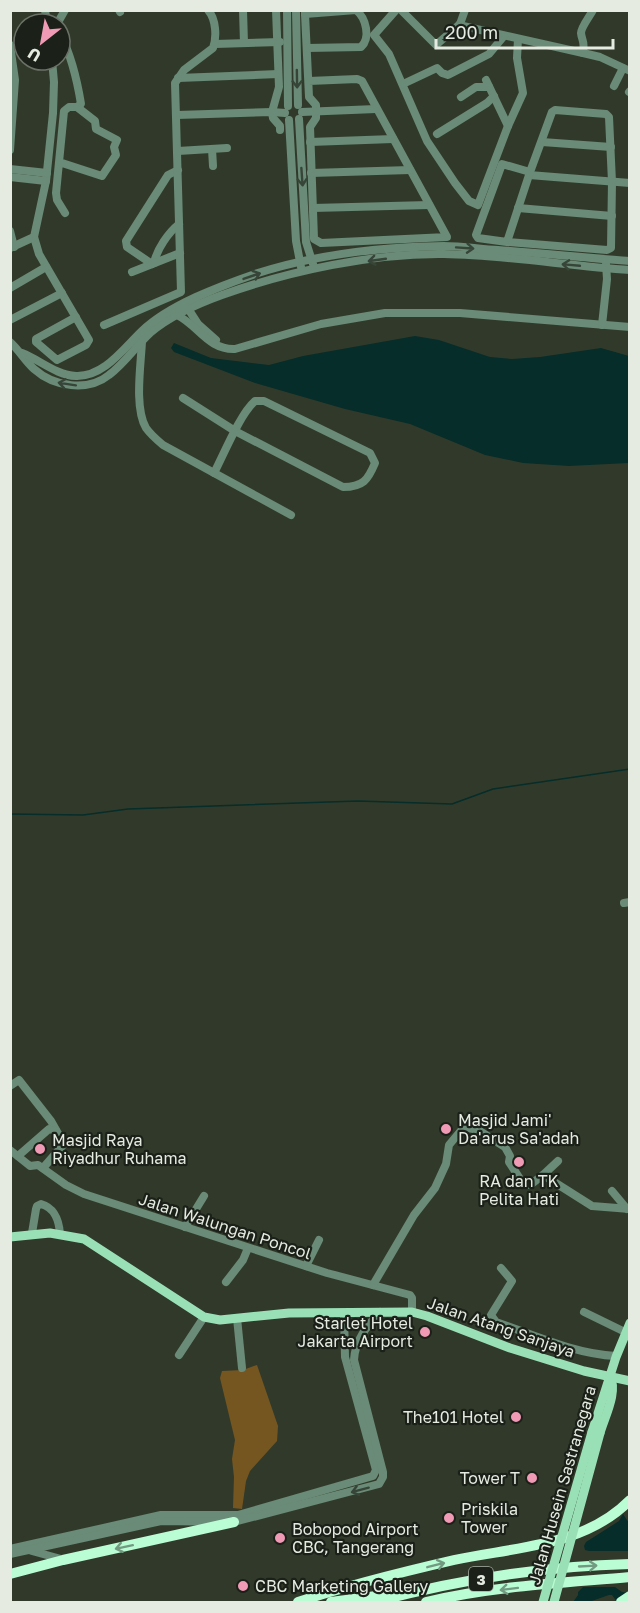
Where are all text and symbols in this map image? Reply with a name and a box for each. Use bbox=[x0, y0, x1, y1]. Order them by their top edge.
north arrow bbox=[12, 12, 72, 72]
scale bar bbox=[436, 12, 613, 50]
text: 200 m bbox=[445, 21, 498, 43]
text: U bbox=[24, 43, 44, 66]
one-way arrow bbox=[291, 68, 303, 88]
one-way arrow bbox=[297, 167, 308, 187]
one-way arrow bbox=[455, 242, 475, 253]
one-way arrow bbox=[368, 254, 387, 265]
one-way arrow bbox=[562, 259, 582, 270]
one-way arrow bbox=[242, 269, 261, 280]
one-way arrow bbox=[58, 378, 78, 389]
place label: Masjid Jami' Da'arus Sa'adah bbox=[458, 1110, 579, 1148]
marker: Masjid Jami' Da'arus Sa'adah bbox=[439, 1122, 453, 1136]
place label: Masjid Raya Riyadhur Ruhama bbox=[52, 1130, 187, 1168]
marker: Masjid Raya Riyadhur Ruhama bbox=[33, 1142, 47, 1156]
marker: RA dan TK Pelita Hati bbox=[512, 1155, 526, 1169]
place label: RA dan TK Pelita Hati bbox=[479, 1171, 559, 1209]
street label: Jalan Walungan Poncol bbox=[136, 1189, 314, 1263]
street label: Jalan Atang Sanjaya bbox=[425, 1292, 577, 1362]
place label: Starlet Hotel Jakarta Airport bbox=[298, 1313, 413, 1351]
marker: Starlet Hotel Jakarta Airport bbox=[418, 1325, 432, 1339]
street label: Jalan Husein Sastranegara bbox=[524, 1383, 600, 1587]
place label: The101 Hotel bbox=[403, 1407, 504, 1427]
marker: The101 Hotel bbox=[509, 1410, 523, 1424]
place label: Tower T bbox=[460, 1468, 520, 1488]
marker: Tower T bbox=[525, 1471, 539, 1485]
one-way arrow bbox=[351, 1484, 370, 1496]
place label: Priskila Tower bbox=[461, 1499, 518, 1537]
marker: Priskila Tower bbox=[442, 1511, 456, 1525]
place label: Bobopod Airport CBC, Tangerang bbox=[292, 1519, 419, 1557]
marker: Bobopod Airport CBC, Tangerang bbox=[273, 1531, 287, 1545]
one-way arrow bbox=[115, 1542, 134, 1553]
one-way arrow bbox=[426, 1559, 445, 1570]
one-way arrow bbox=[577, 1561, 597, 1572]
road number: 3 bbox=[469, 1567, 493, 1591]
place label: CBC Marketing Gallery bbox=[255, 1576, 428, 1596]
marker: CBC Marketing Gallery bbox=[236, 1579, 250, 1593]
one-way arrow bbox=[499, 1584, 519, 1595]

